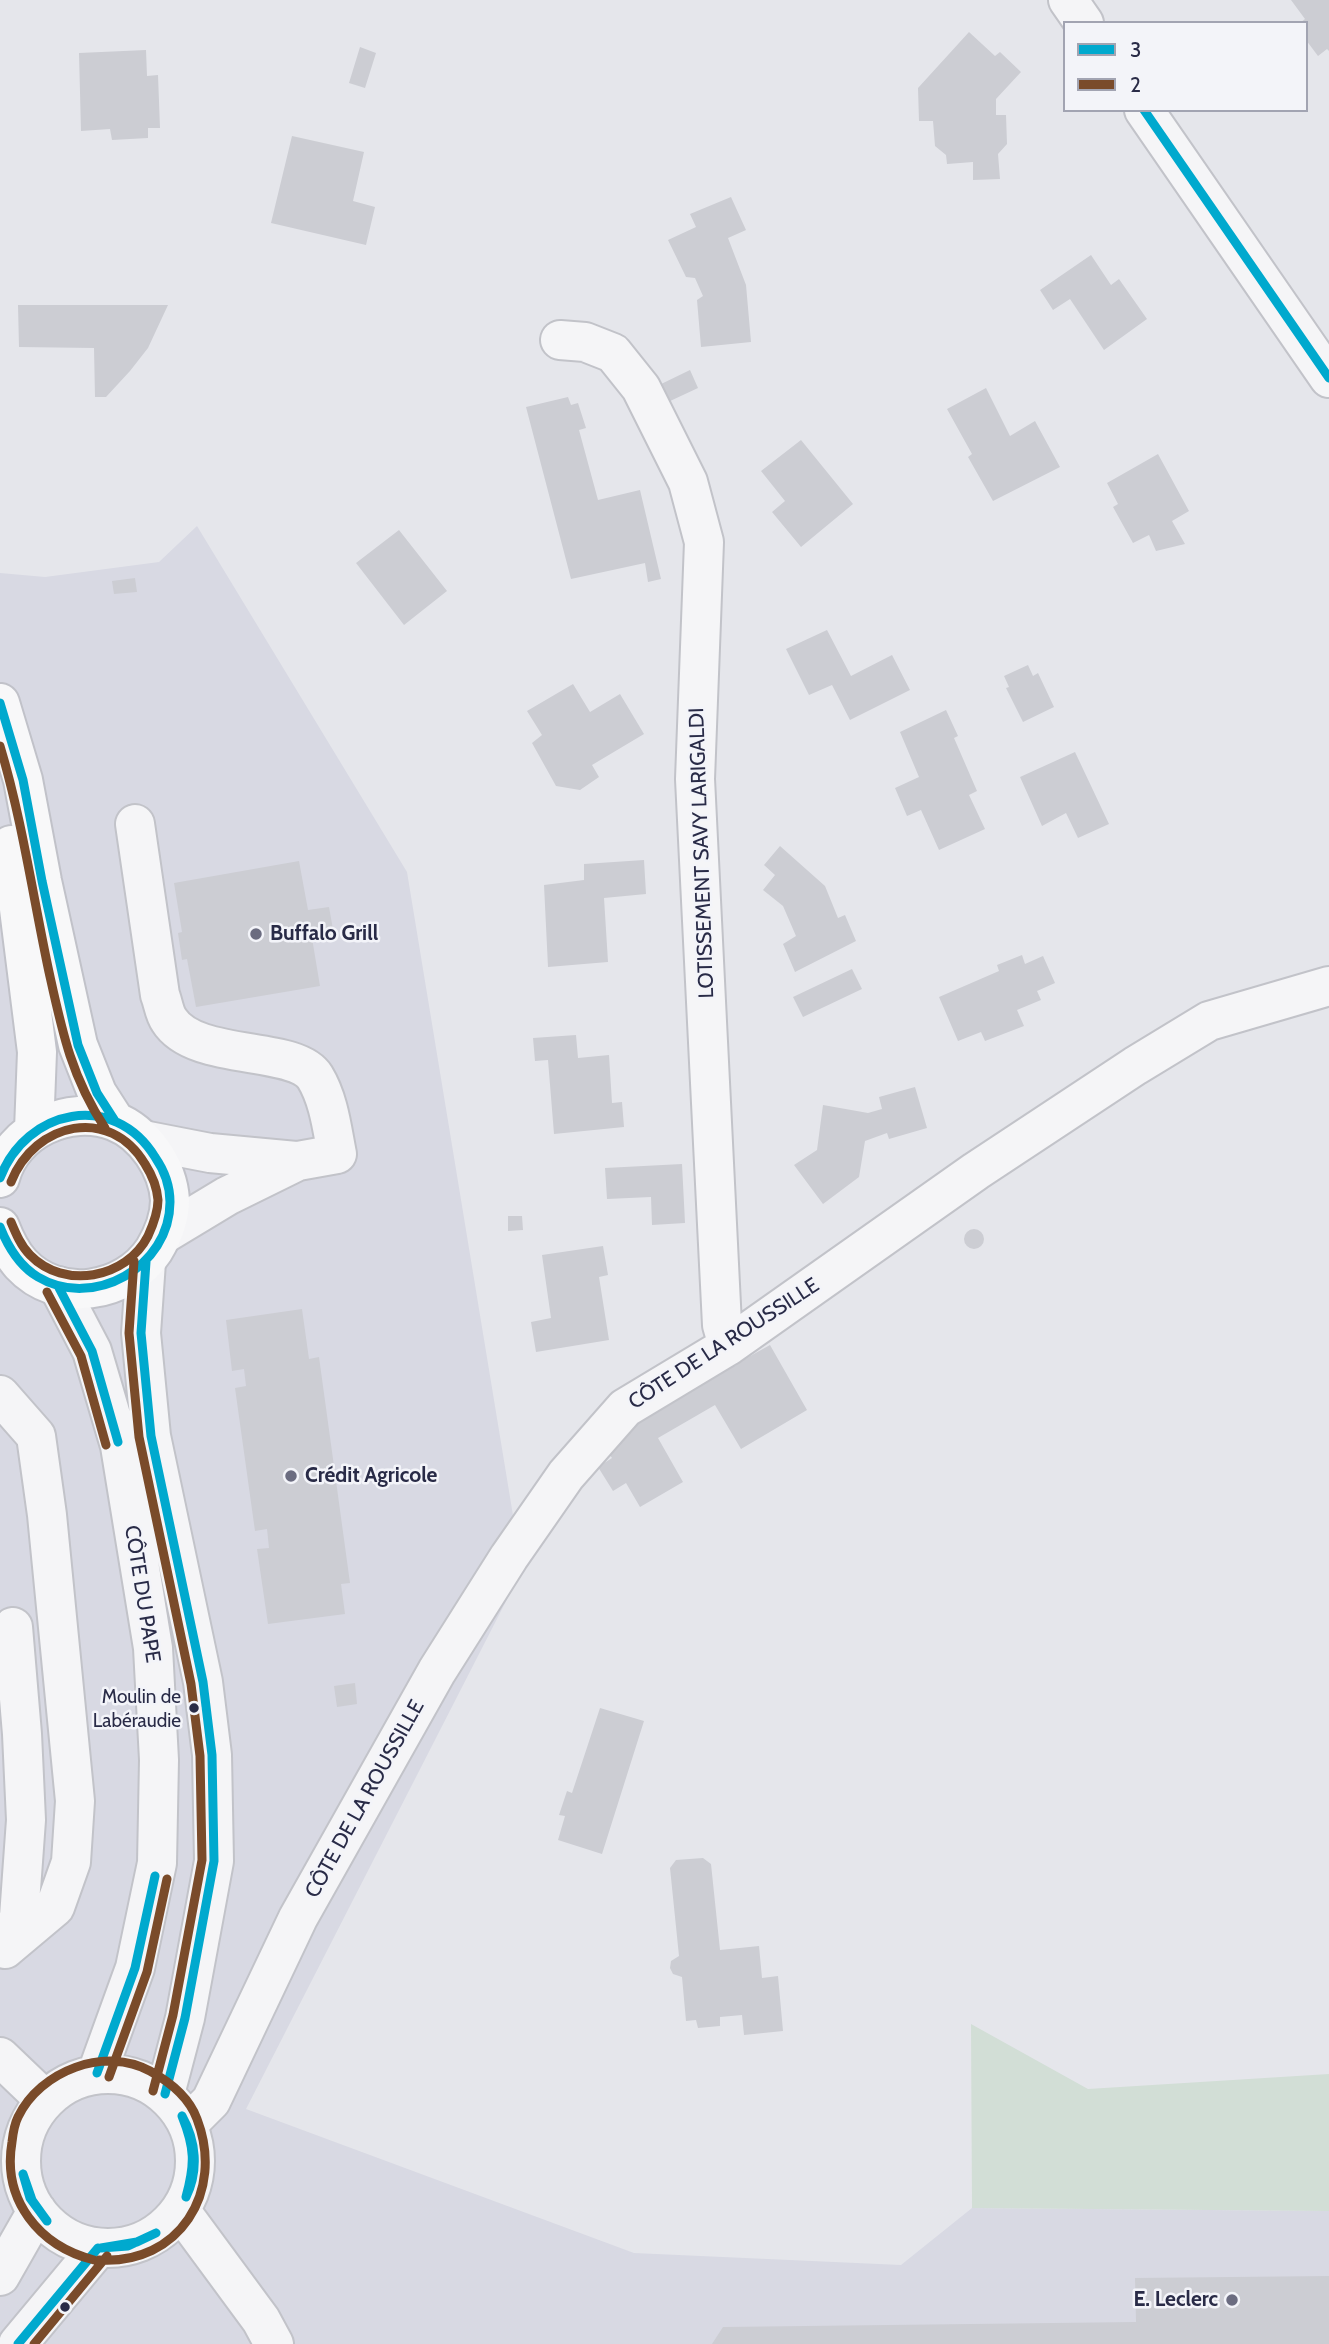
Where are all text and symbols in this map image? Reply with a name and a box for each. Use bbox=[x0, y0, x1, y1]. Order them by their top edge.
legend bbox=[1063, 21, 1308, 112]
text: 3 bbox=[1130, 37, 1141, 62]
text: 2 bbox=[1130, 72, 1141, 97]
street label: LOTISSEMENT SAVY LARIGALDI bbox=[684, 707, 720, 999]
place label: Buffalo Grill bbox=[270, 921, 378, 947]
marker: Buffalo Grill bbox=[248, 926, 264, 942]
street label: CÔTE DE LA ROUSSILLE bbox=[624, 1273, 824, 1415]
place label: Crédit Agricole bbox=[305, 1463, 437, 1489]
marker: Crédit Agricole bbox=[283, 1468, 299, 1484]
street label: CÔTE DU PAPE bbox=[119, 1523, 165, 1665]
place label: Moulin de Labéraudie bbox=[93, 1686, 181, 1730]
street label: CÔTE DE LA ROUSSILLE bbox=[300, 1696, 430, 1902]
marker: Moulin de Labéraudie bbox=[187, 1701, 201, 1715]
place label: E. Leclerc bbox=[1133, 2287, 1218, 2313]
marker: E. Leclerc bbox=[1224, 2292, 1240, 2308]
unlabelled marker bbox=[58, 2300, 72, 2314]

